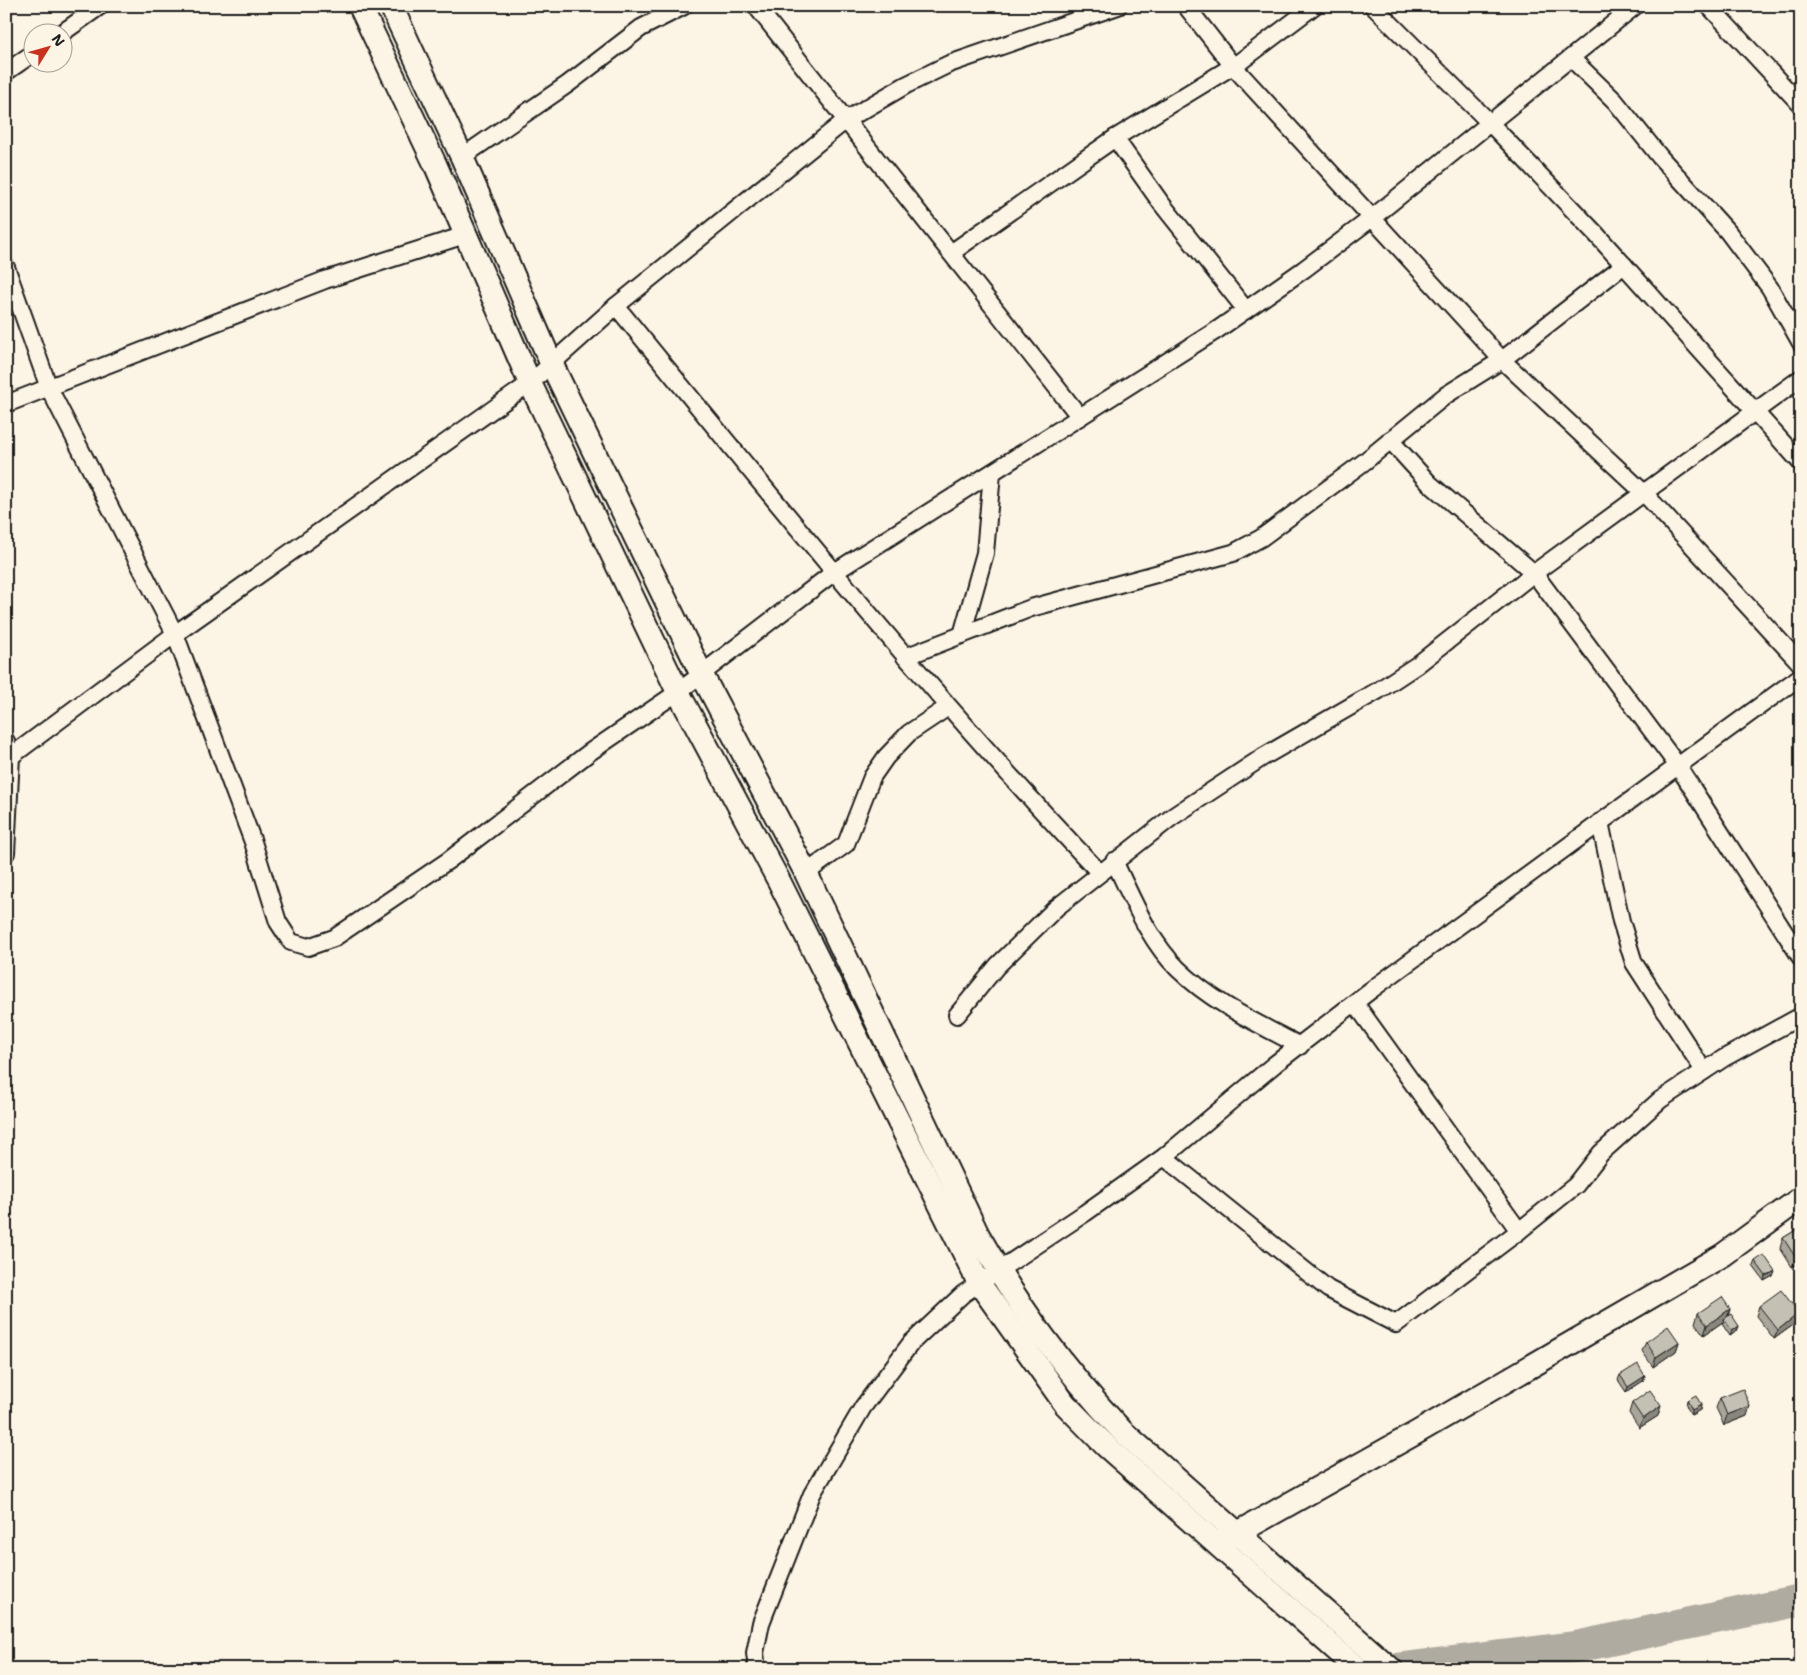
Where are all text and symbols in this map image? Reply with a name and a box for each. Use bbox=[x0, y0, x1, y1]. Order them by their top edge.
north arrow bbox=[22, 22, 72, 72]
text: N bbox=[48, 30, 69, 50]

